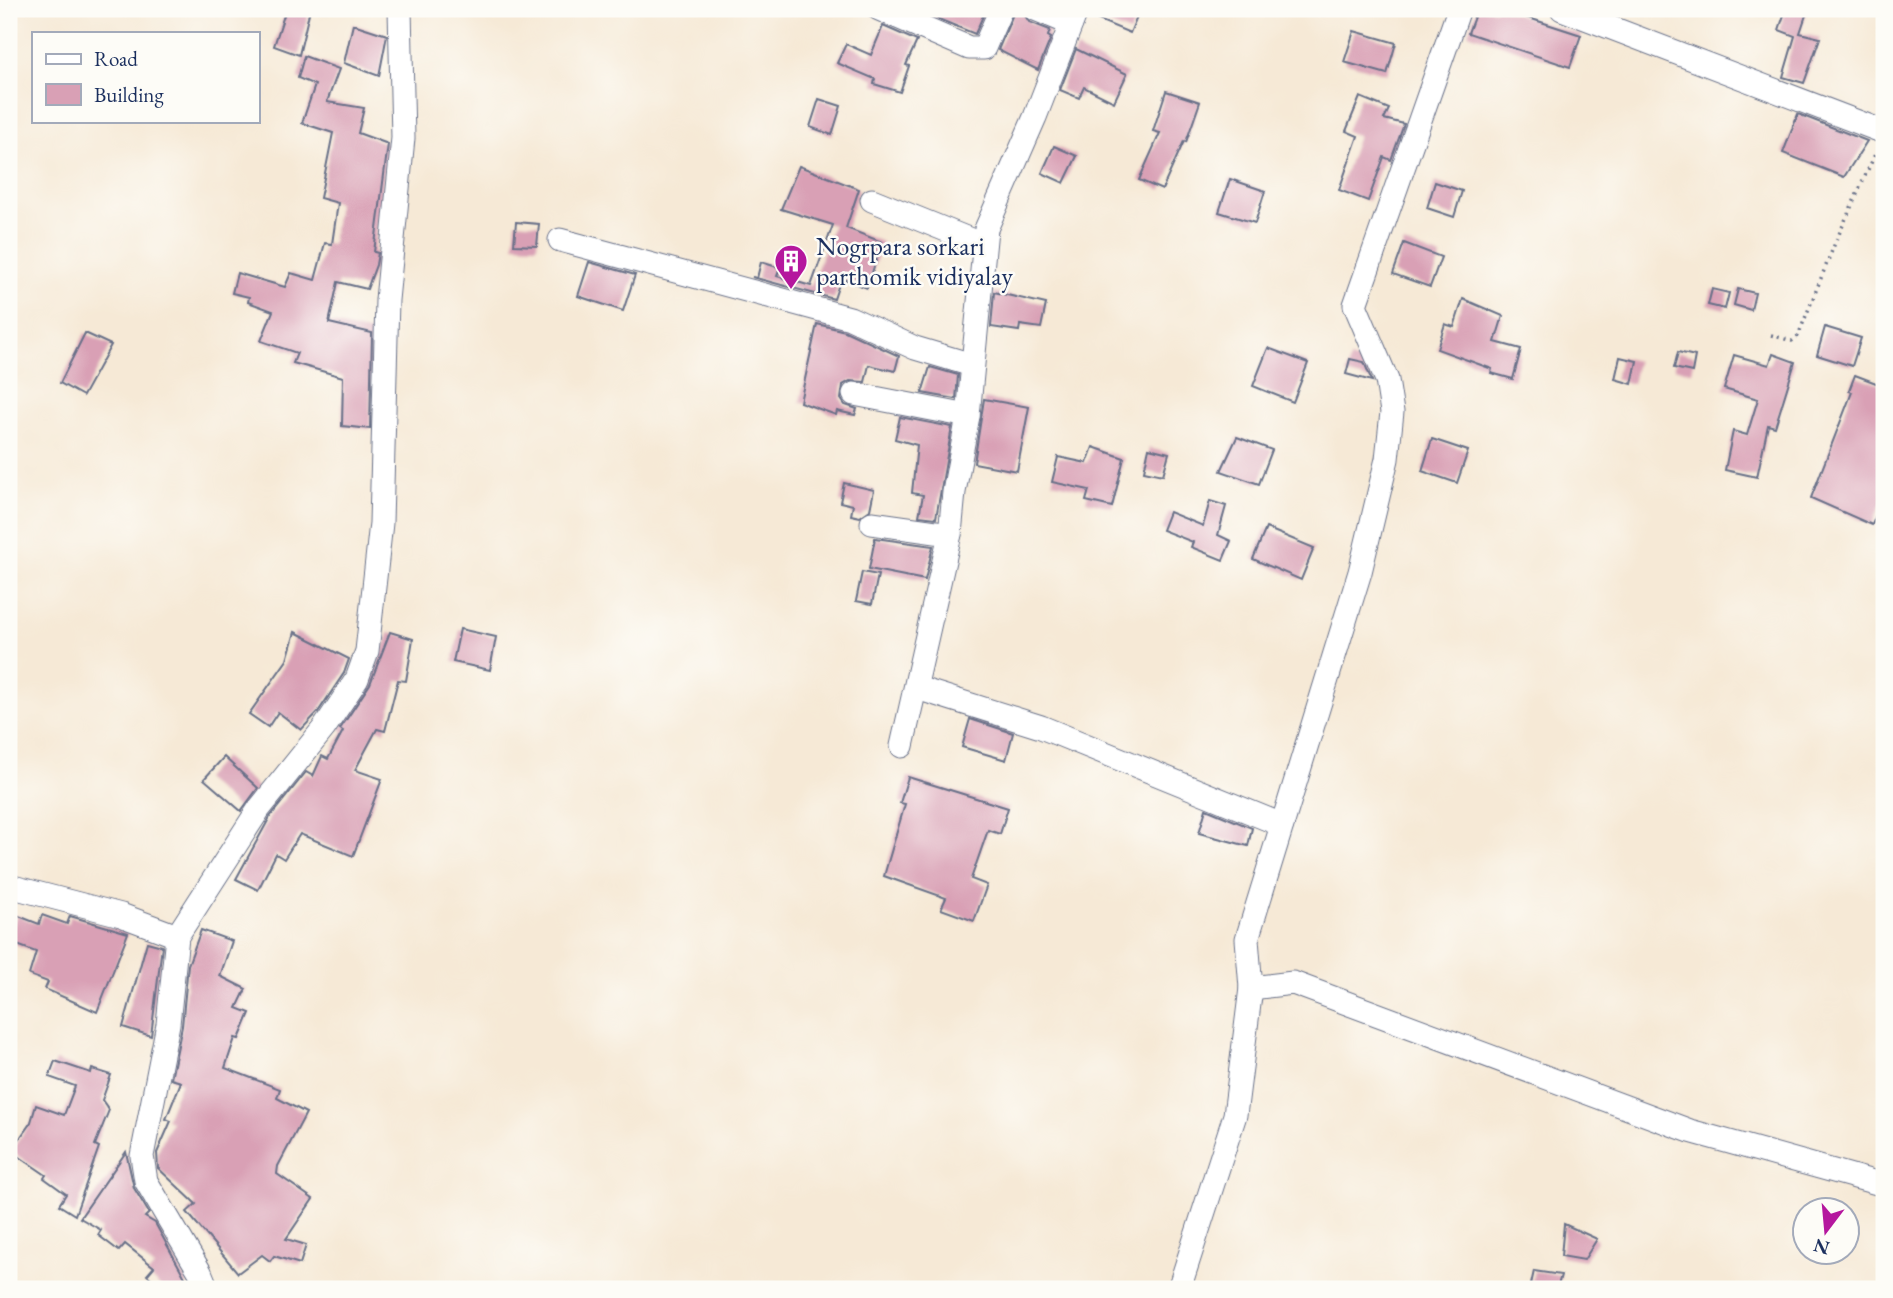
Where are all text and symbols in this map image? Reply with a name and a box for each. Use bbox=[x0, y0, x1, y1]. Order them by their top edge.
legend bbox=[32, 32, 259, 122]
text: Road bbox=[94, 45, 138, 72]
text: Building bbox=[94, 81, 164, 108]
place label: Nogrpara sorkari parthomik vidiyalay bbox=[816, 229, 1013, 293]
building icon: Nogrpara sorkari parthomik vidiyalay bbox=[772, 242, 810, 291]
north arrow bbox=[1792, 1196, 1862, 1266]
text: N bbox=[1810, 1233, 1832, 1261]

